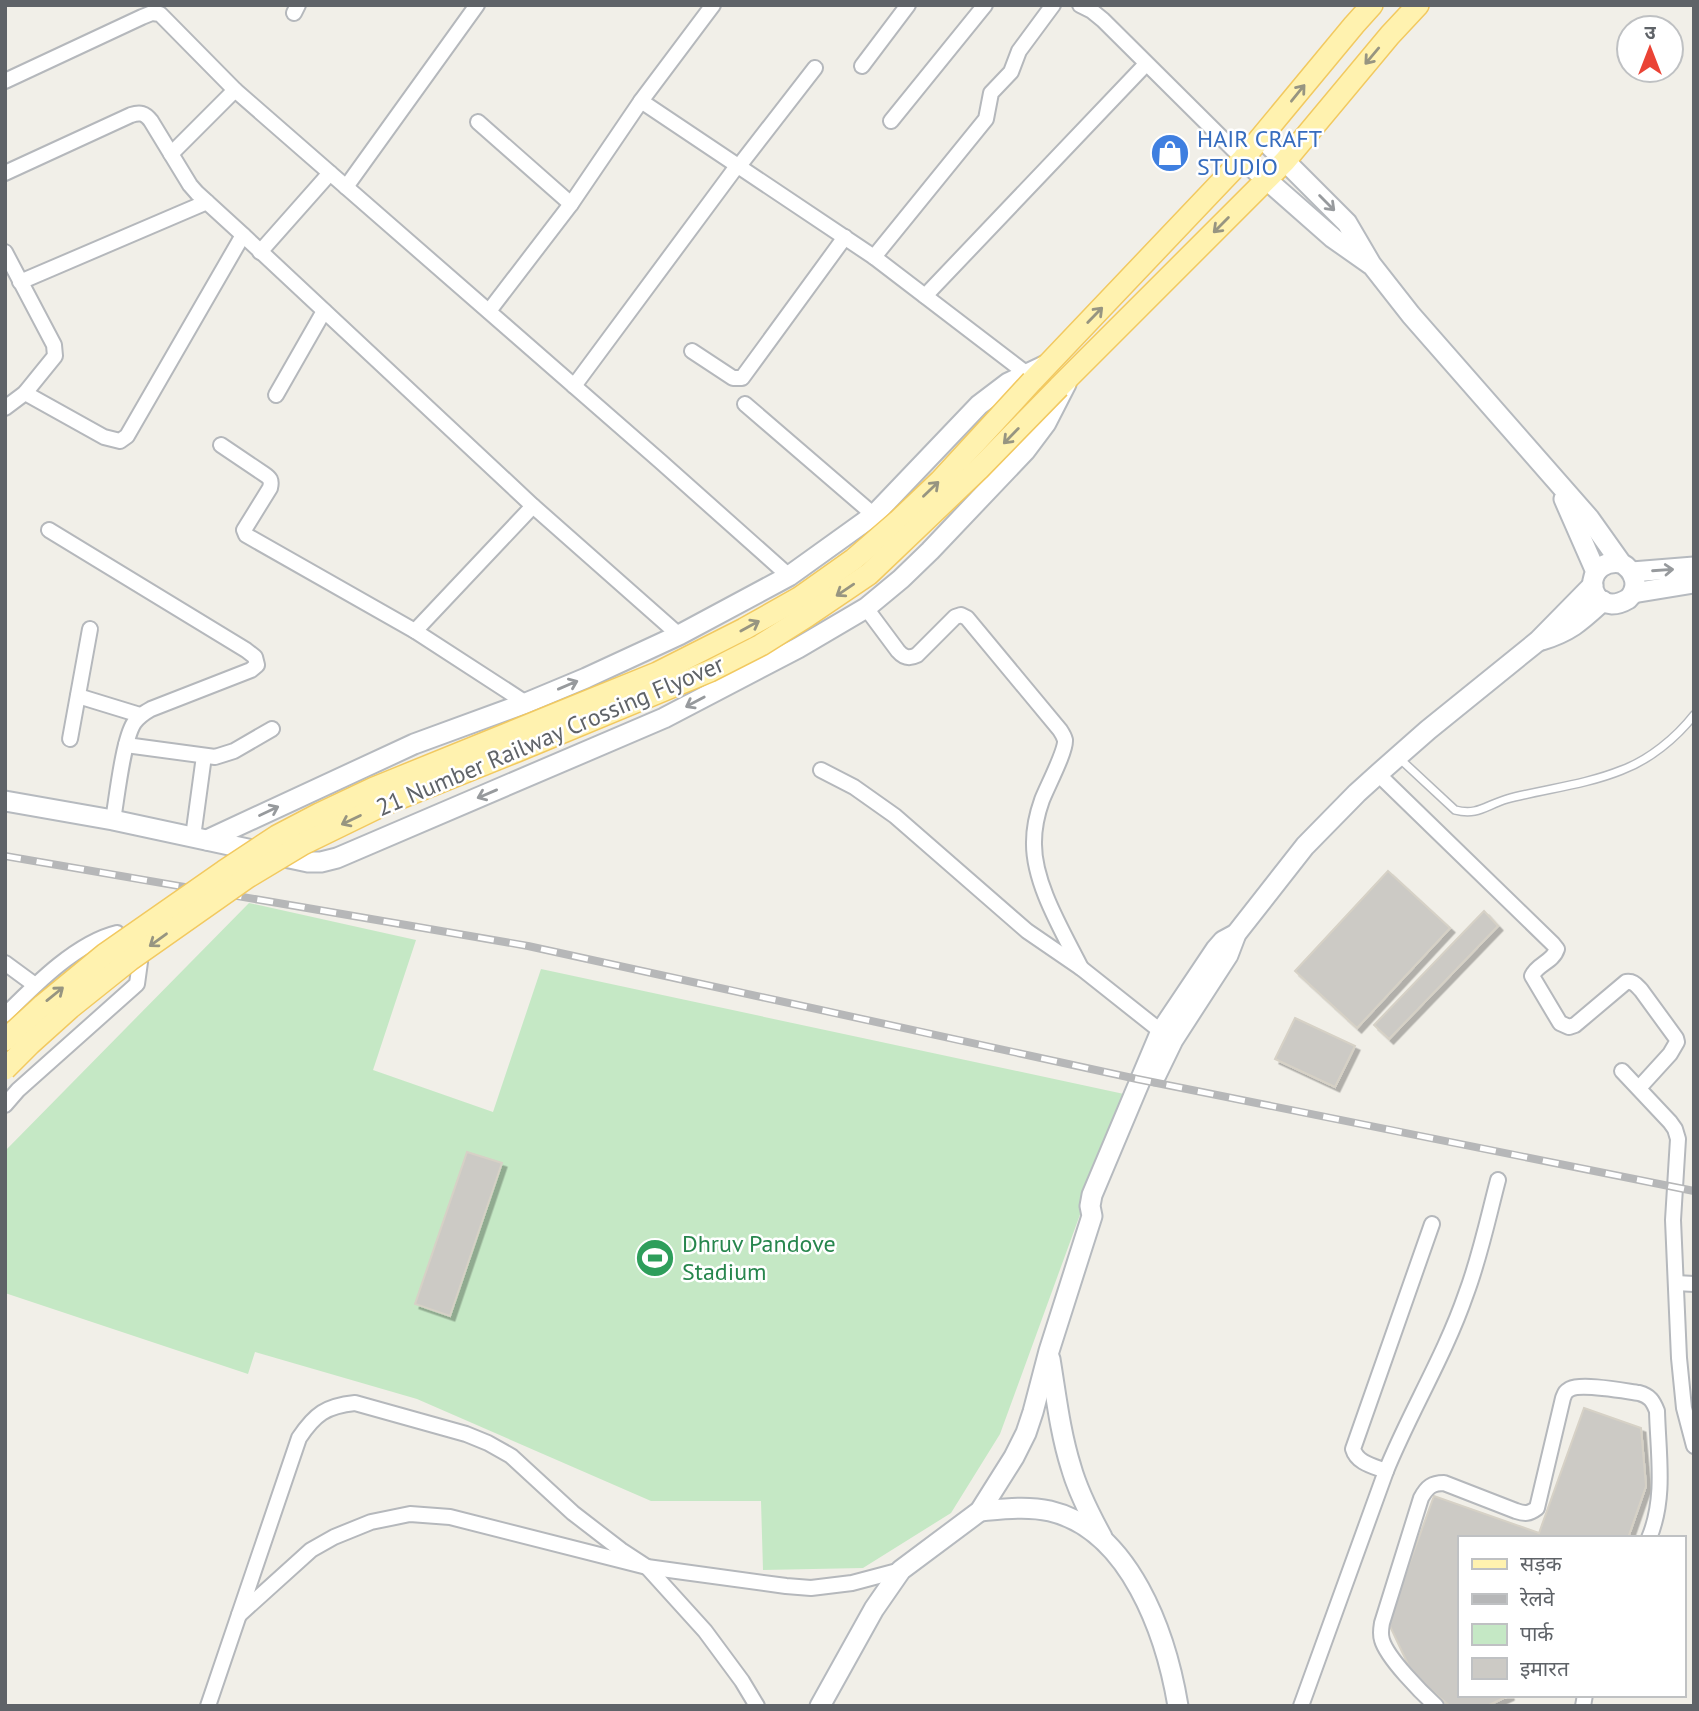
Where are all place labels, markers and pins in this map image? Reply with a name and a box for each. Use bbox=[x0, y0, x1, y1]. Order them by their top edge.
place label: HAIR CRAFT STUDIO bbox=[1197, 123, 1322, 182]
shop icon: HAIR CRAFT STUDIO bbox=[1149, 132, 1191, 174]
place label: Dhruv Pandove Stadium bbox=[682, 1228, 836, 1287]
sports icon: Dhruv Pandove Stadium bbox=[634, 1237, 676, 1279]

